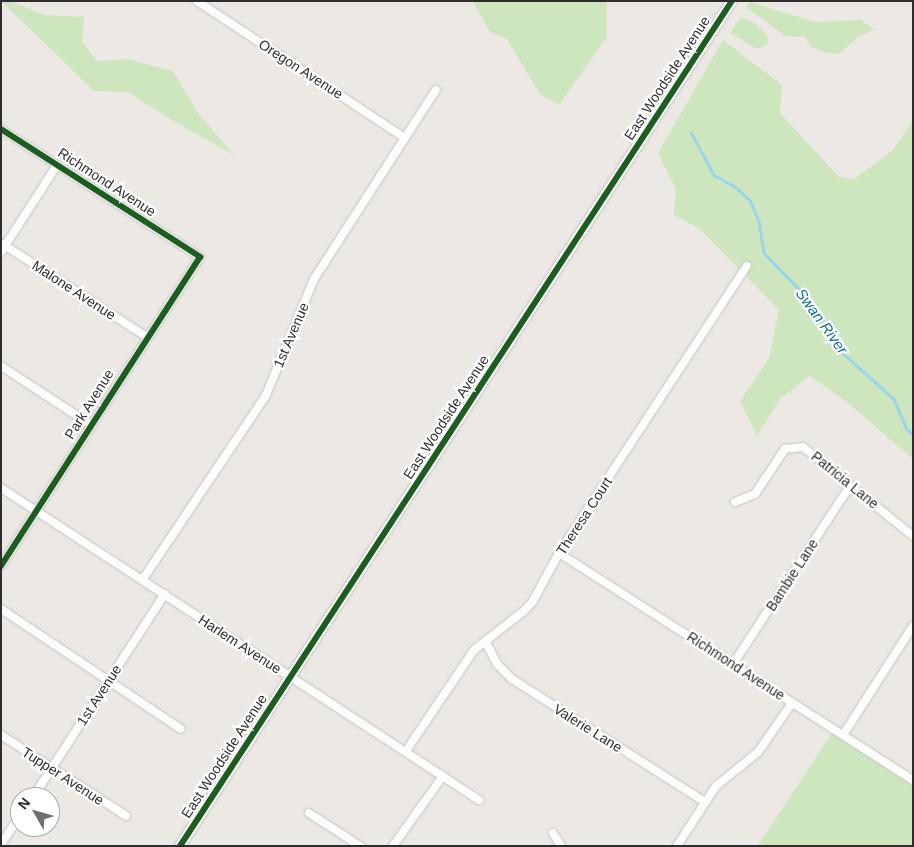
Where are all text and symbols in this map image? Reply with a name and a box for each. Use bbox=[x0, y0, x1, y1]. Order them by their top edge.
street label: East Woodside Avenue bbox=[620, 13, 714, 143]
street label: Oregon Avenue bbox=[255, 35, 347, 103]
street label: Richmond Avenue bbox=[55, 144, 159, 220]
street label: Malone Avenue bbox=[29, 257, 119, 323]
water label: Swan River bbox=[792, 285, 852, 357]
street label: 1st Avenue bbox=[270, 300, 312, 370]
street label: East Woodside Avenue bbox=[399, 352, 493, 482]
street label: Park Avenue bbox=[61, 366, 117, 442]
street label: Patricia Lane bbox=[808, 448, 882, 512]
street label: Theresa Court bbox=[553, 474, 615, 558]
street label: Bambie Lane bbox=[762, 536, 822, 614]
street label: Harlem Avenue bbox=[195, 611, 285, 677]
street label: Richmond Avenue bbox=[684, 628, 788, 704]
street label: 1st Avenue bbox=[73, 661, 125, 729]
street label: East Woodside Avenue bbox=[177, 691, 271, 821]
street label: Valerie Lane bbox=[551, 700, 625, 756]
street label: Tupper Avenue bbox=[19, 743, 107, 809]
north arrow bbox=[10, 787, 60, 837]
text: N bbox=[15, 794, 33, 812]

